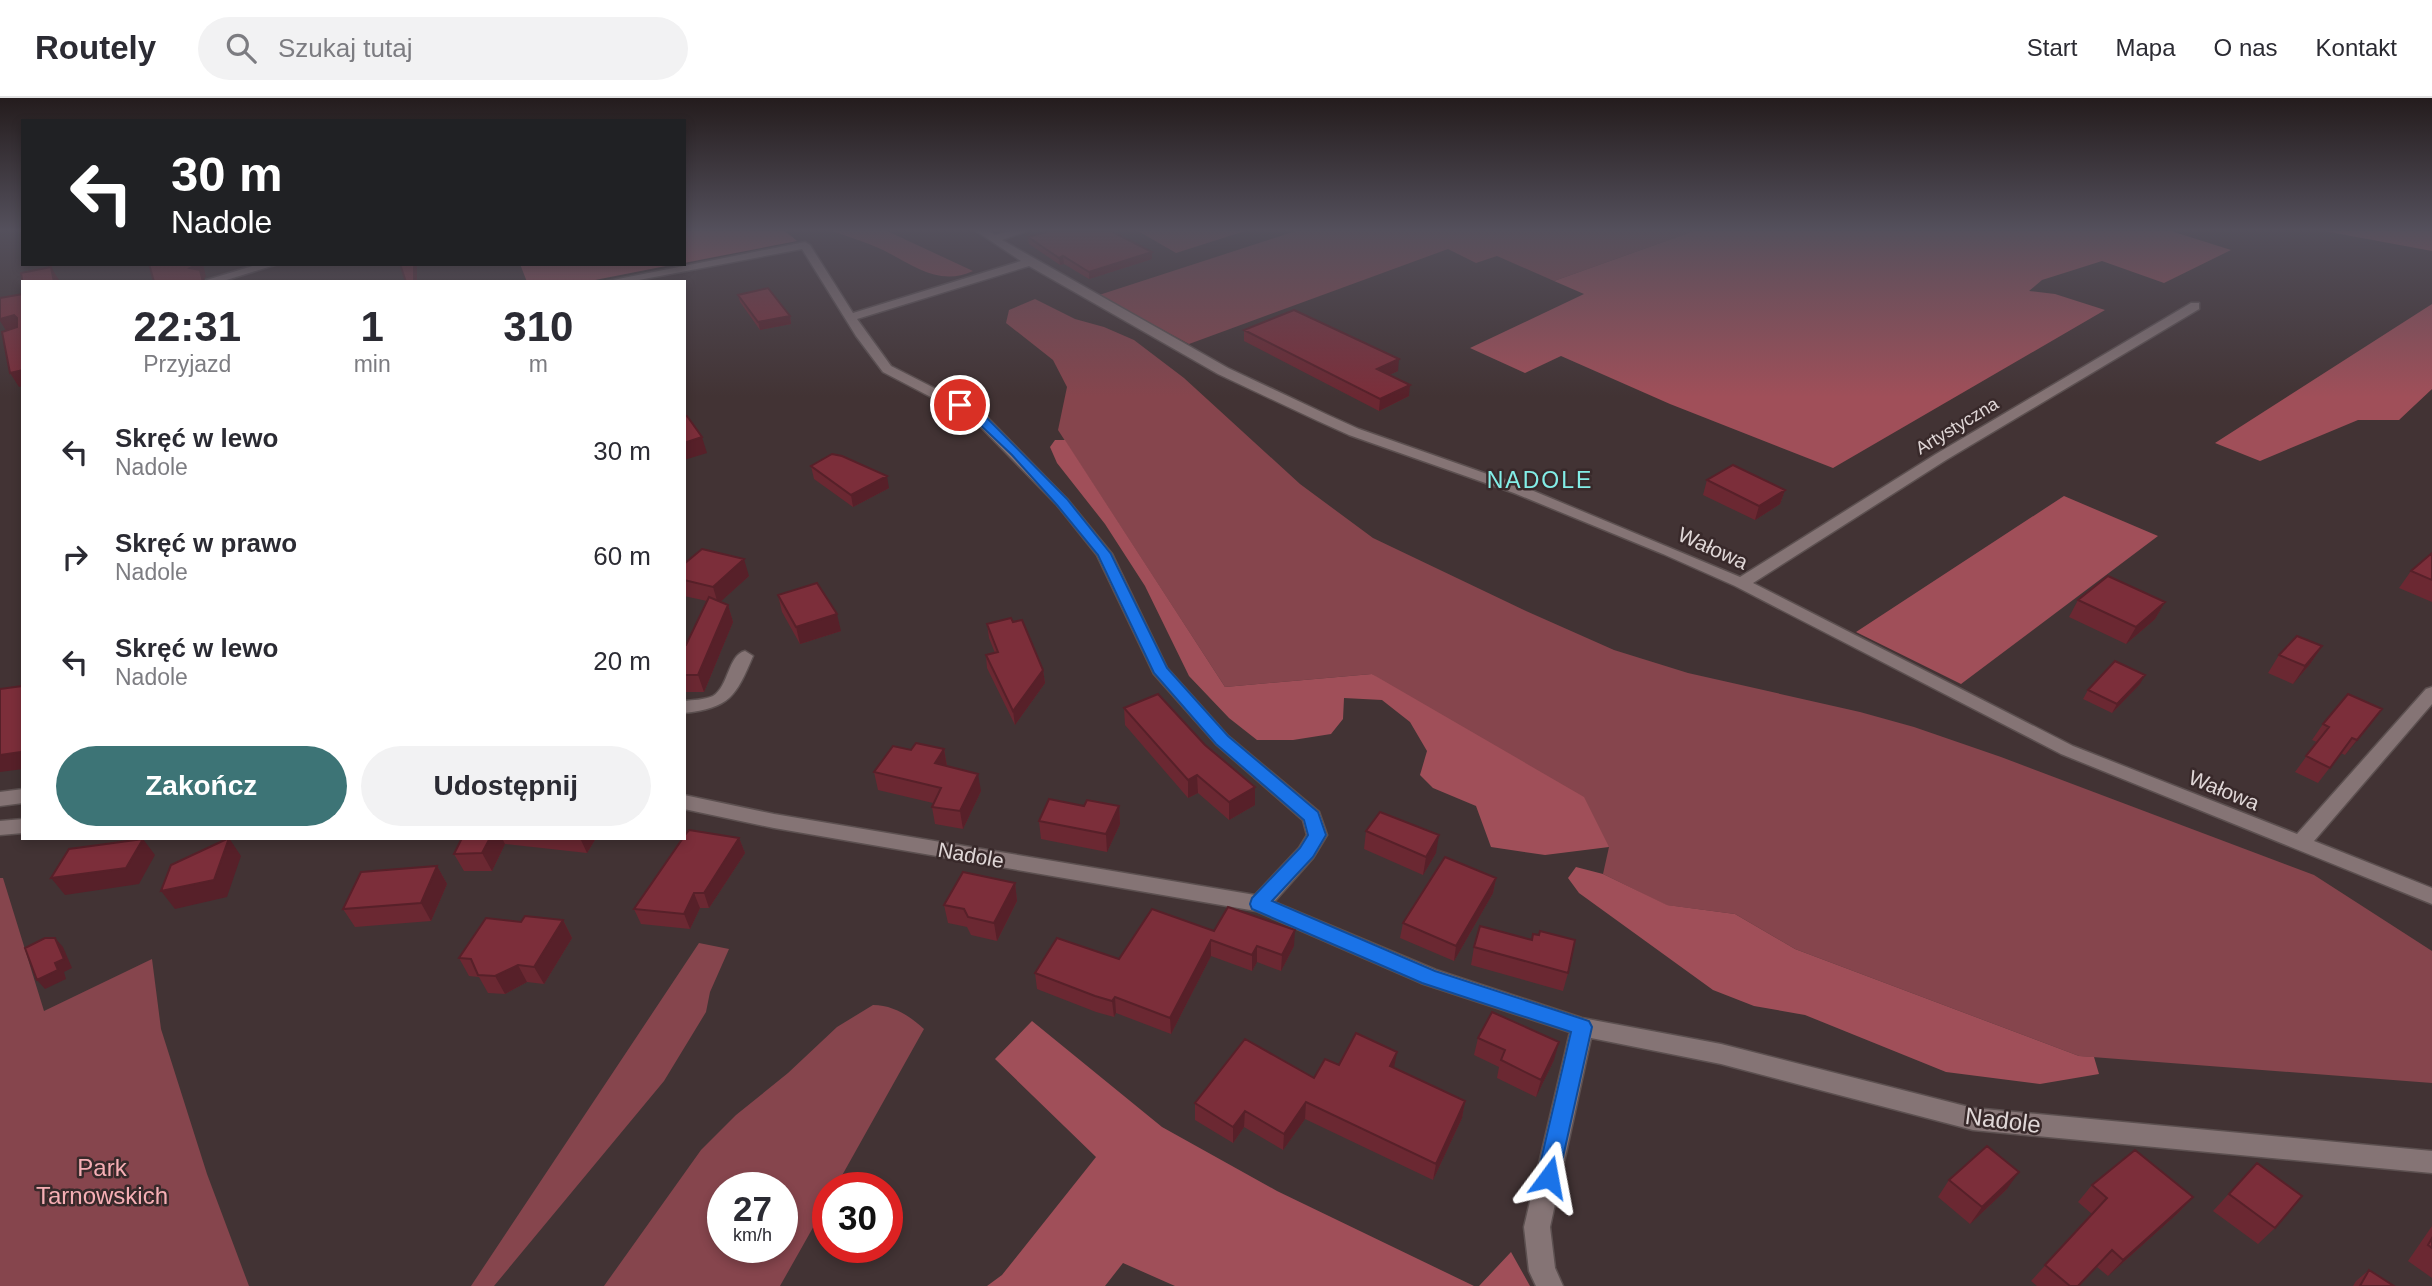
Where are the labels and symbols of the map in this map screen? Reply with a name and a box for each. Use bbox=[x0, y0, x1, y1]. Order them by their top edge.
pin bbox=[930, 375, 990, 435]
street label: Artystyczna bbox=[1912, 393, 2003, 459]
district label: NADOLE bbox=[1487, 467, 1593, 493]
street label: Wałowa bbox=[1675, 522, 1752, 574]
street label: Wałowa bbox=[2185, 765, 2263, 815]
street label: Nadole bbox=[936, 838, 1006, 872]
street label: Nadole bbox=[1964, 1102, 2042, 1138]
position arrow bbox=[1512, 1140, 1586, 1214]
park label: Park Tarnowskich bbox=[36, 1154, 168, 1209]
speed limit sign: 30 bbox=[812, 1172, 903, 1263]

